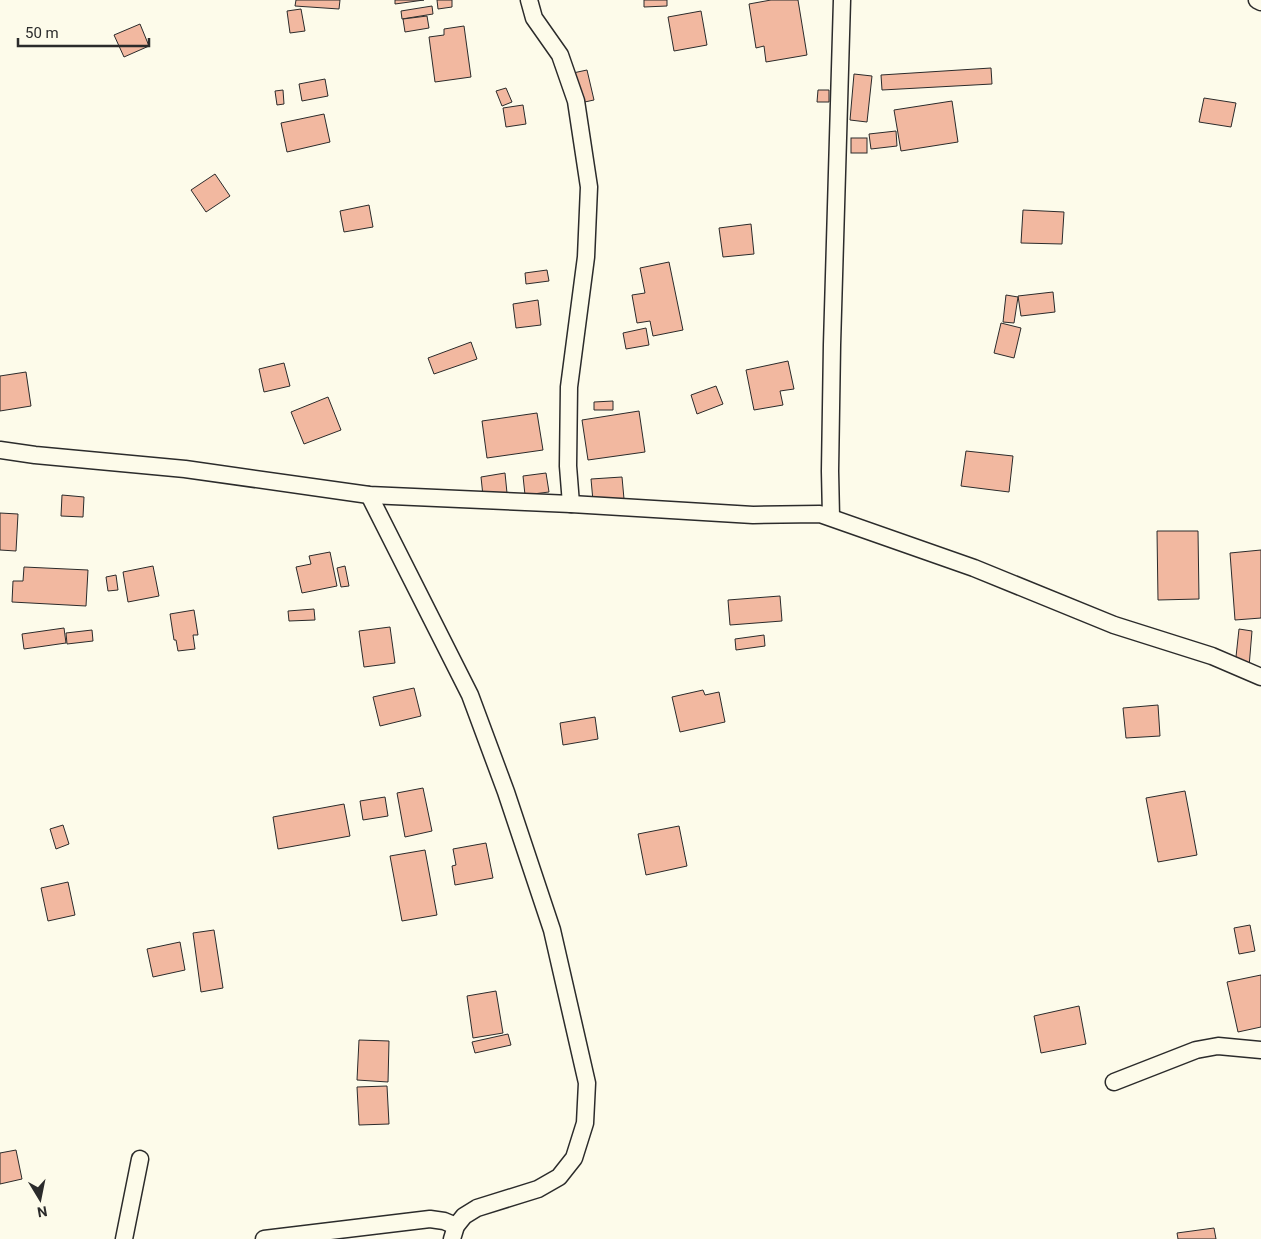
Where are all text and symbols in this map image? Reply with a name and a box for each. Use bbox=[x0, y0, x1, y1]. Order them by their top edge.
scale bar bbox=[18, 15, 149, 47]
text: 50 m bbox=[25, 24, 59, 42]
north arrow bbox=[15, 1174, 65, 1224]
text: N bbox=[36, 1203, 49, 1221]

